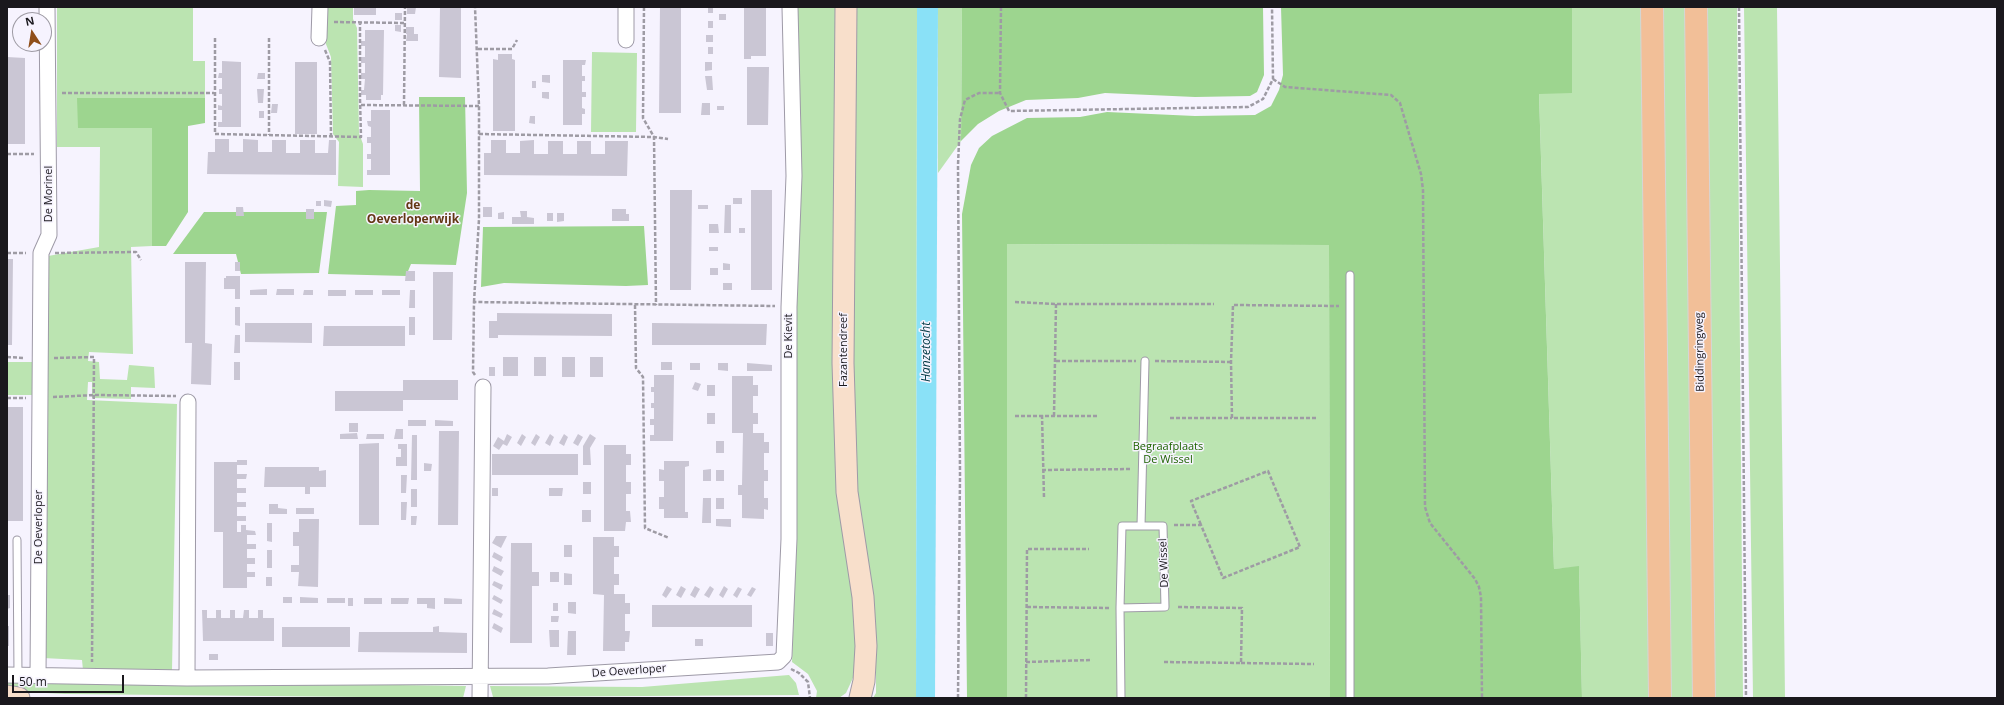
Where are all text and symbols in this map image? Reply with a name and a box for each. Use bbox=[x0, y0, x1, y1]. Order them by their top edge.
north arrow bbox=[12, 12, 52, 52]
text: N bbox=[24, 12, 36, 29]
street label: De Morinel bbox=[42, 166, 56, 222]
district label: de Oeverloperwijk bbox=[367, 199, 459, 227]
street label: Biddingringweg bbox=[1693, 312, 1707, 392]
street label: Fazantendreef bbox=[837, 313, 851, 387]
street label: De Kievit bbox=[782, 314, 796, 358]
water label: Hanzetocht bbox=[920, 322, 934, 382]
park label: Begraafplaats De Wissel bbox=[1133, 440, 1203, 466]
street label: De Oeverloper bbox=[32, 490, 46, 564]
street label: De Wissel bbox=[1157, 538, 1171, 588]
street label: De Oeverloper bbox=[591, 662, 667, 680]
scale bar bbox=[14, 667, 126, 693]
text: 50 m bbox=[19, 673, 47, 690]

